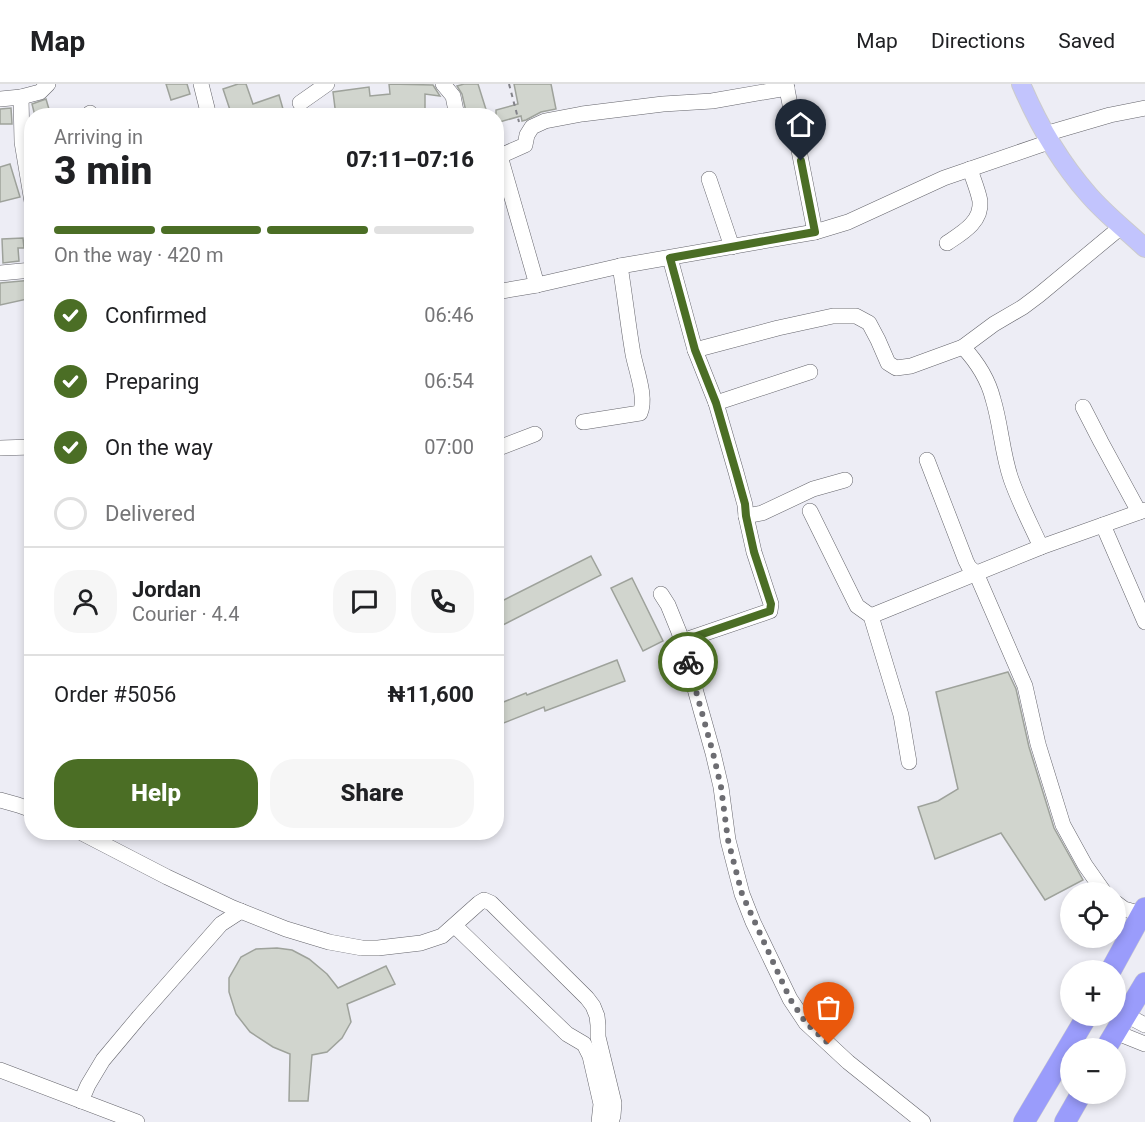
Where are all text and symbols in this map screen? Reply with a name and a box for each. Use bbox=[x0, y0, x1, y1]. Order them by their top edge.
text: Map bbox=[30, 25, 85, 58]
text: Map bbox=[856, 29, 898, 53]
text: Directions bbox=[931, 29, 1025, 53]
text: Saved bbox=[1058, 29, 1115, 53]
pin bbox=[775, 99, 826, 161]
icon: home bbox=[784, 108, 817, 141]
text: Arriving in bbox=[54, 125, 143, 149]
text: 07:11–07:16 bbox=[346, 147, 474, 172]
text: 3 min bbox=[54, 148, 152, 194]
text: On the way · 420 m bbox=[54, 243, 223, 267]
icon: check bbox=[54, 299, 87, 332]
text: Confirmed bbox=[105, 303, 207, 328]
text: 06:46 bbox=[424, 303, 474, 327]
icon: check bbox=[54, 365, 87, 398]
text: Preparing bbox=[105, 369, 199, 394]
text: 06:54 bbox=[424, 369, 474, 393]
icon: check bbox=[54, 431, 87, 464]
text: On the way bbox=[105, 435, 213, 460]
text: 07:00 bbox=[424, 435, 474, 459]
text: Delivered bbox=[105, 501, 195, 526]
button: person bbox=[54, 570, 117, 633]
button: chat bbox=[333, 570, 396, 633]
button: phone bbox=[411, 570, 474, 633]
text: Jordan bbox=[132, 577, 201, 602]
text: Courier · 4.4 bbox=[132, 602, 239, 626]
courier bbox=[658, 632, 718, 692]
icon: bike bbox=[672, 646, 705, 679]
text: Order #5056 bbox=[54, 682, 176, 707]
text: ₦11,600 bbox=[388, 682, 474, 707]
button: Help bbox=[54, 759, 258, 828]
button: Share bbox=[270, 759, 474, 828]
map controls bbox=[1060, 882, 1126, 1104]
button: locate bbox=[1060, 882, 1126, 948]
button: + bbox=[1060, 960, 1126, 1026]
pin bbox=[803, 982, 854, 1044]
icon: bag bbox=[812, 991, 845, 1024]
button: − bbox=[1060, 1038, 1126, 1104]

